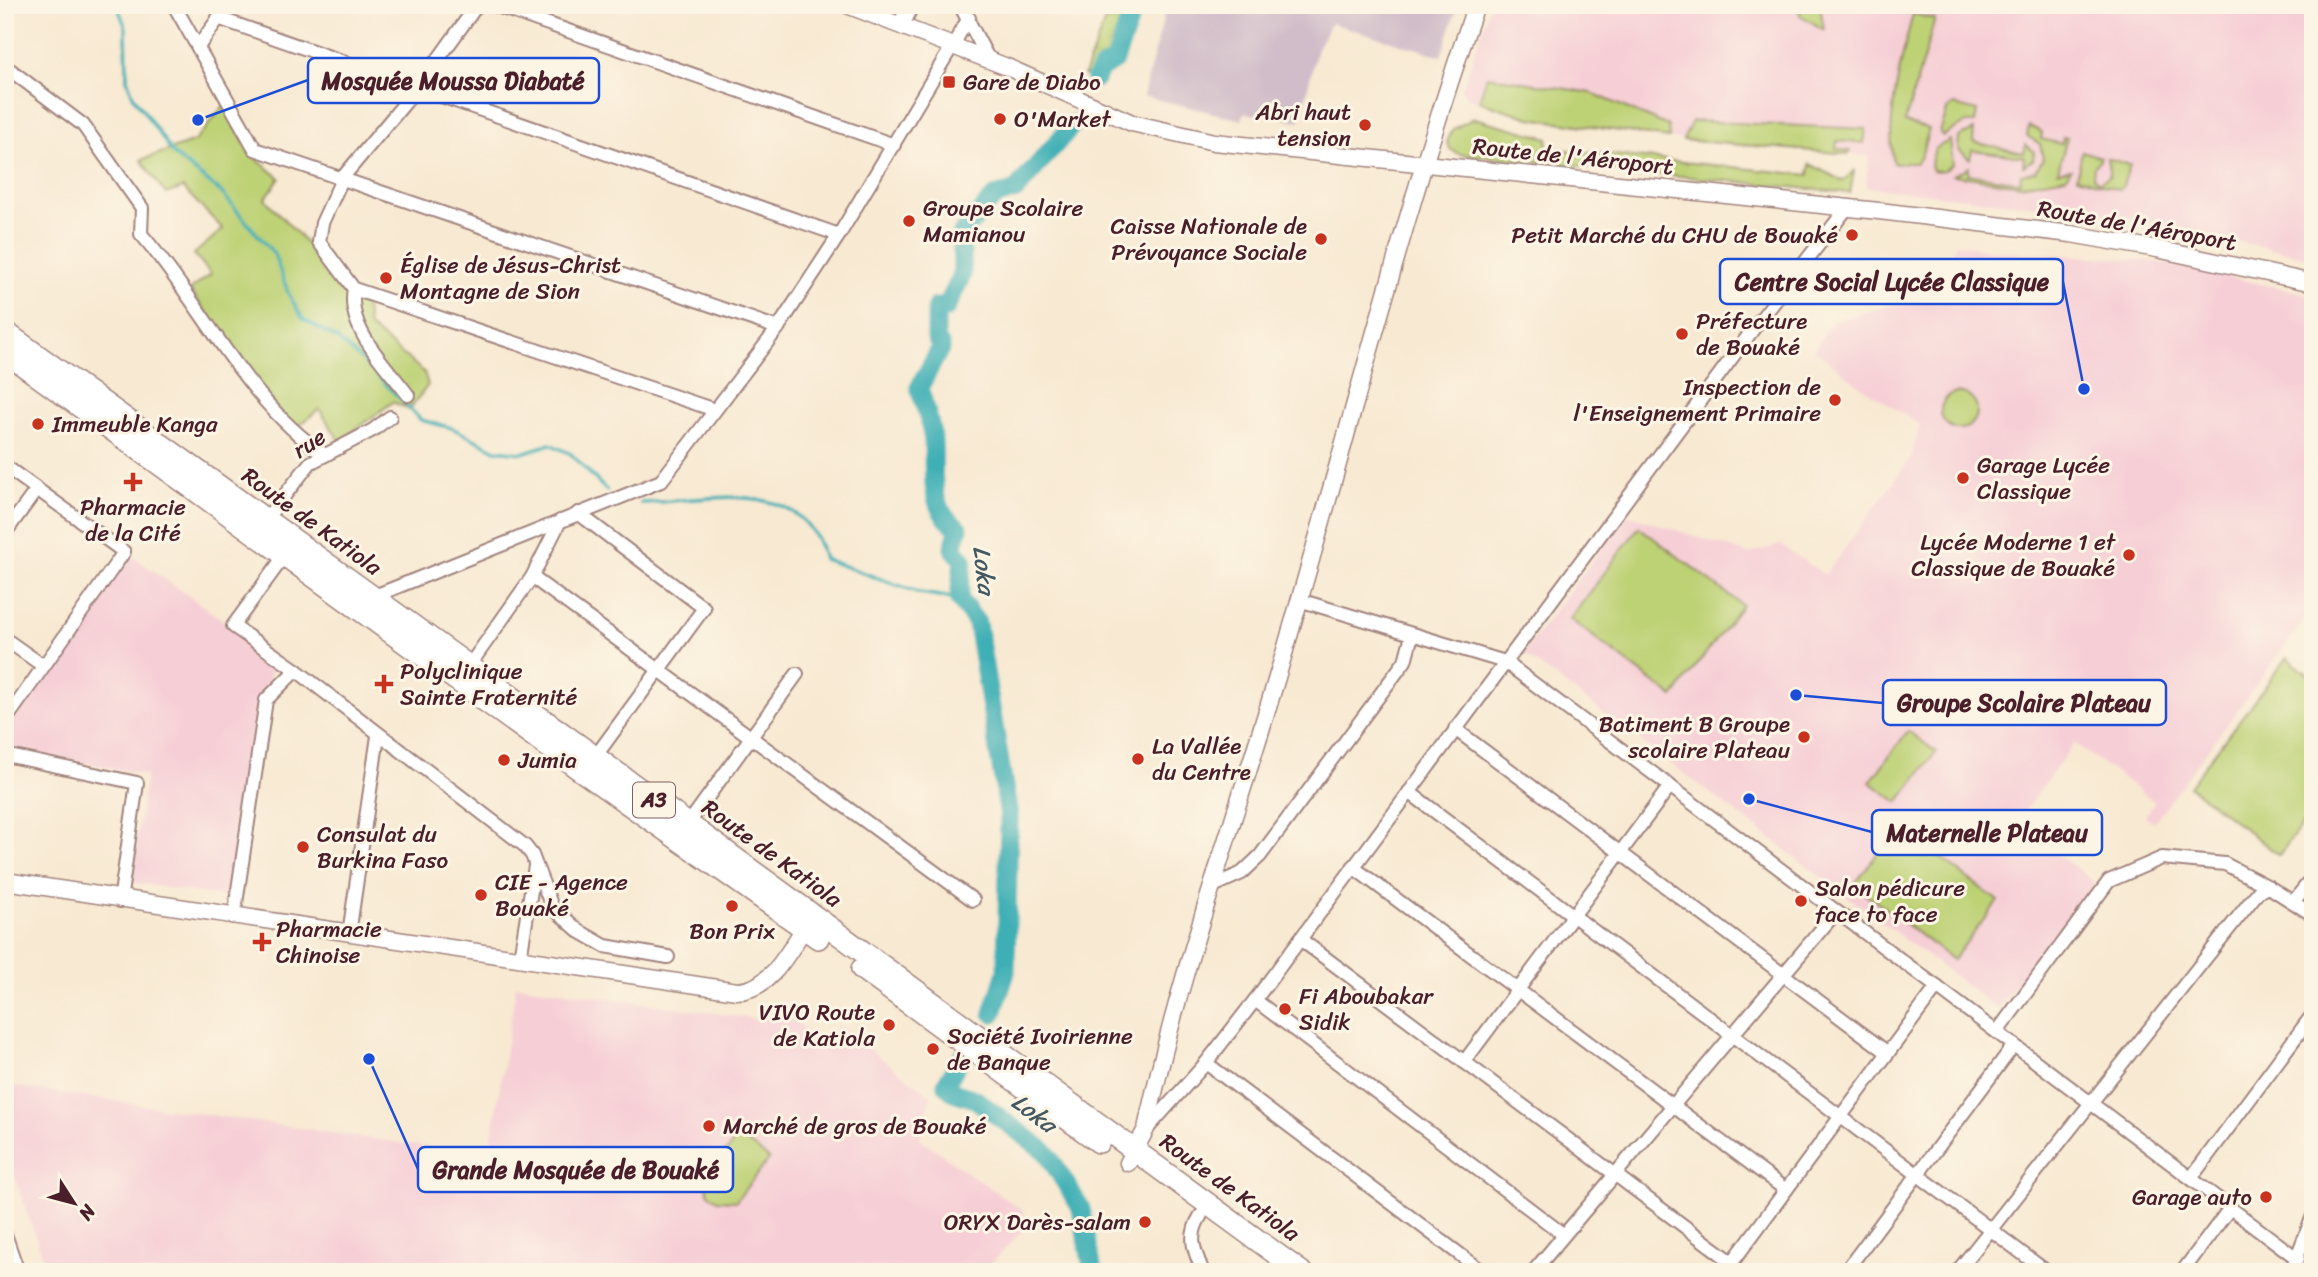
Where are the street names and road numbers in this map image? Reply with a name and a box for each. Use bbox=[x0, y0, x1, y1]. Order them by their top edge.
street label: Route de l'Aéroport bbox=[1471, 126, 1675, 187]
street label: Route de l'Aéroport bbox=[2034, 188, 2240, 263]
street label: rue bbox=[284, 417, 335, 470]
street label: Route de Katiola bbox=[233, 456, 391, 587]
road number: A3 bbox=[633, 782, 675, 818]
street label: Route de Katiola bbox=[693, 788, 851, 919]
street label: Route de Katiola bbox=[1151, 1122, 1309, 1253]

